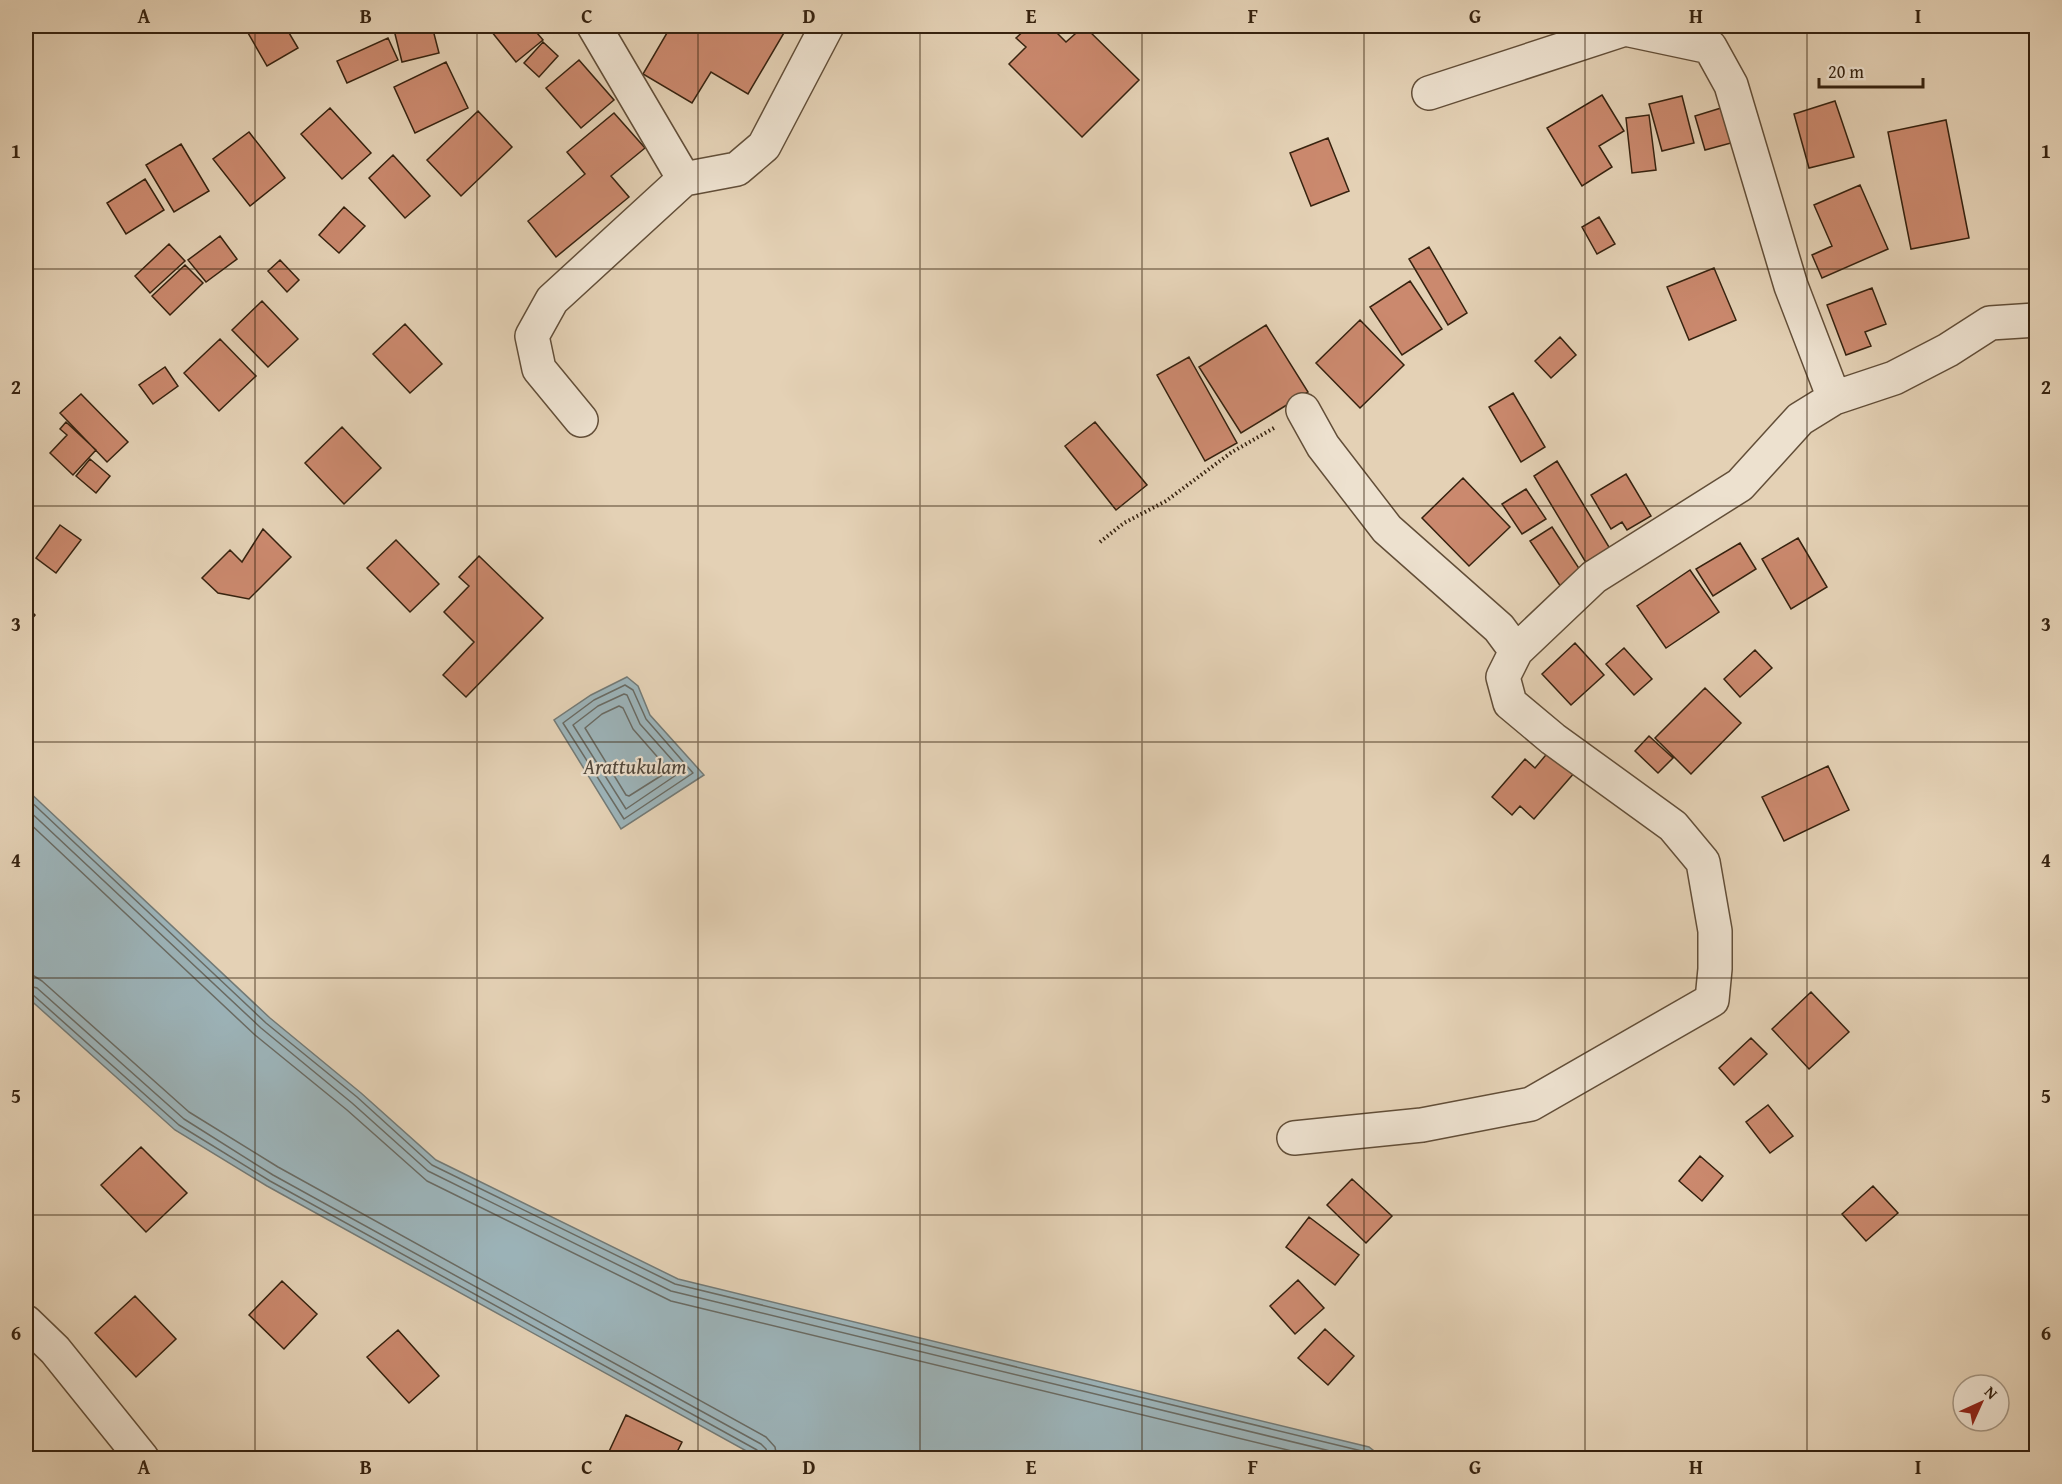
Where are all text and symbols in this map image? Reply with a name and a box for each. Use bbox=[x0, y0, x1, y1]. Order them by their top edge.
text: A bbox=[138, 1, 151, 30]
text: B bbox=[360, 1, 372, 30]
text: C bbox=[581, 1, 593, 30]
text: D bbox=[802, 1, 816, 30]
text: E bbox=[1026, 1, 1037, 30]
text: F bbox=[1248, 1, 1258, 30]
text: G bbox=[1469, 1, 1481, 30]
text: H bbox=[1689, 1, 1703, 30]
text: I bbox=[1915, 1, 1921, 30]
scale bar bbox=[1819, 51, 1922, 89]
text: 20 m bbox=[1828, 58, 1864, 85]
text: 1 bbox=[11, 136, 21, 165]
text: 1 bbox=[2041, 136, 2051, 165]
text: 2 bbox=[11, 372, 21, 401]
text: 2 bbox=[2041, 372, 2051, 401]
text: 3 bbox=[11, 609, 21, 638]
text: 3 bbox=[2041, 609, 2051, 638]
water label: Arattukulam bbox=[582, 751, 687, 782]
text: 4 bbox=[11, 845, 21, 874]
text: 4 bbox=[2041, 845, 2051, 874]
text: 5 bbox=[11, 1081, 21, 1110]
text: 5 bbox=[2041, 1081, 2051, 1110]
text: 6 bbox=[11, 1318, 21, 1347]
text: 6 bbox=[2041, 1318, 2051, 1347]
north arrow bbox=[1951, 1373, 2011, 1433]
text: N bbox=[1979, 1380, 2004, 1405]
text: A bbox=[138, 1452, 151, 1481]
text: B bbox=[360, 1452, 372, 1481]
text: C bbox=[581, 1452, 593, 1481]
text: D bbox=[802, 1452, 816, 1481]
text: E bbox=[1026, 1452, 1037, 1481]
text: F bbox=[1248, 1452, 1258, 1481]
text: G bbox=[1469, 1452, 1481, 1481]
text: H bbox=[1689, 1452, 1703, 1481]
text: I bbox=[1915, 1452, 1921, 1481]

